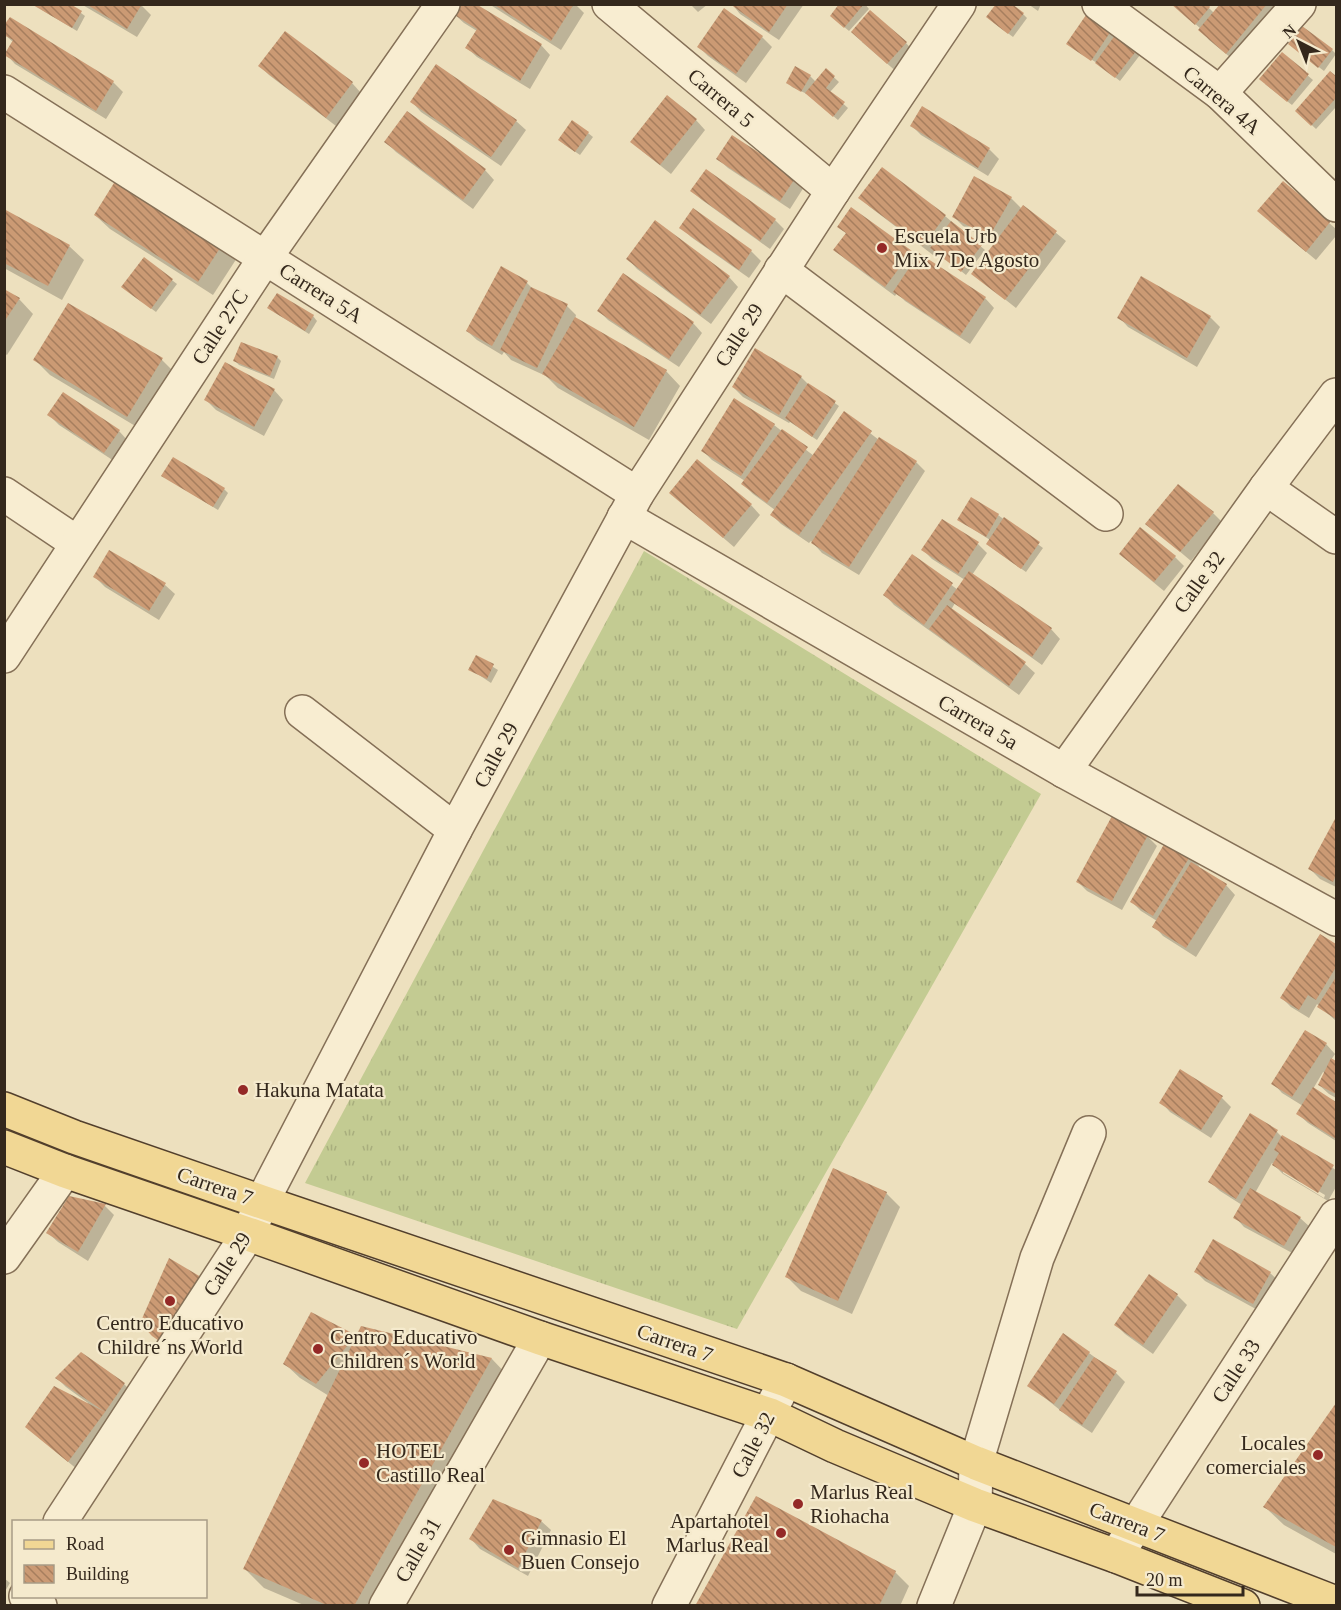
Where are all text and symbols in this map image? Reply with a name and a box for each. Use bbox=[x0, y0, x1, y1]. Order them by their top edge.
north arrow bbox=[1269, 12, 1329, 72]
text: N bbox=[1279, 21, 1300, 41]
street label: Carrera 4A bbox=[1178, 61, 1266, 140]
street label: Carrera 5 bbox=[683, 64, 759, 132]
place label: Escuela Urb Mix 7 De Agosto bbox=[894, 224, 1039, 272]
marker: Escuela Urb Mix 7 De Agosto bbox=[875, 241, 889, 255]
street label: Carrera 5A bbox=[275, 258, 368, 328]
street label: Calle 27C bbox=[187, 285, 253, 369]
street label: Calle 29 bbox=[710, 299, 768, 371]
street label: Calle 32 bbox=[1169, 546, 1229, 618]
street label: Carrera 5a bbox=[934, 690, 1023, 755]
street label: Calle 29 bbox=[469, 718, 523, 792]
place label: Hakuna Matata bbox=[255, 1078, 385, 1102]
marker: Hakuna Matata bbox=[236, 1083, 250, 1097]
street label: Carrera 7 bbox=[174, 1162, 256, 1210]
street label: Calle 29 bbox=[198, 1228, 256, 1300]
marker: Centro Educativo Childre´ns World bbox=[163, 1294, 177, 1308]
place label: Centro Educativo Childre´ns World bbox=[96, 1311, 244, 1359]
street label: Carrera 7 bbox=[634, 1319, 716, 1367]
place label: Centro Educativo Children´s World bbox=[330, 1325, 478, 1373]
street label: Calle 33 bbox=[1207, 1335, 1265, 1407]
marker: Centro Educativo Children´s World bbox=[311, 1342, 325, 1356]
street label: Calle 32 bbox=[726, 1408, 780, 1482]
place label: Locales comerciales bbox=[1206, 1431, 1306, 1479]
place label: HOTEL Castillo Real bbox=[376, 1439, 485, 1487]
marker: Locales comerciales bbox=[1311, 1448, 1325, 1462]
marker: HOTEL Castillo Real bbox=[357, 1456, 371, 1470]
place label: Marlus Real Riohacha bbox=[810, 1480, 913, 1528]
marker: Marlus Real Riohacha bbox=[791, 1497, 805, 1511]
street label: Carrera 7 bbox=[1086, 1497, 1168, 1547]
place label: Apartahotel Marlus Real bbox=[666, 1509, 769, 1557]
street label: Calle 31 bbox=[390, 1513, 446, 1587]
legend bbox=[12, 1520, 207, 1598]
place label: Gimnasio El Buen Consejo bbox=[521, 1526, 639, 1574]
marker: Apartahotel Marlus Real bbox=[774, 1526, 788, 1540]
text: Road bbox=[66, 1534, 104, 1554]
marker: Gimnasio El Buen Consejo bbox=[502, 1543, 516, 1557]
scale bar bbox=[1137, 1559, 1244, 1597]
text: Building bbox=[66, 1564, 129, 1584]
text: 20 m bbox=[1146, 1570, 1183, 1590]

